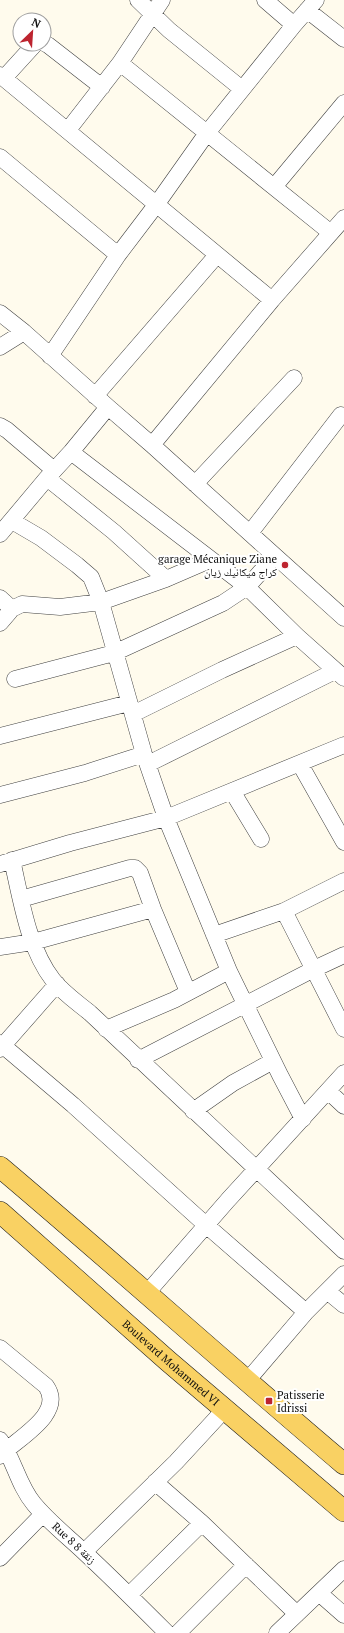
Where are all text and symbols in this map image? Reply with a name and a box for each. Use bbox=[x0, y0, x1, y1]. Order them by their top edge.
north arrow bbox=[12, 12, 52, 52]
text: N bbox=[29, 15, 44, 31]
place label: garage Mécanique Ziane كراج ميكانيك زيان bbox=[158, 552, 277, 579]
marker: garage Mécanique Ziane كراج ميكانيك زيان bbox=[280, 560, 290, 570]
street label: Boulevard Mohammed VI bbox=[120, 1317, 222, 1409]
place label: Patisserie Idrissi bbox=[277, 1388, 325, 1415]
marker: Patisserie Idrissi bbox=[264, 1396, 274, 1406]
street label: Rue 8 8 زنقة bbox=[49, 1519, 99, 1567]

